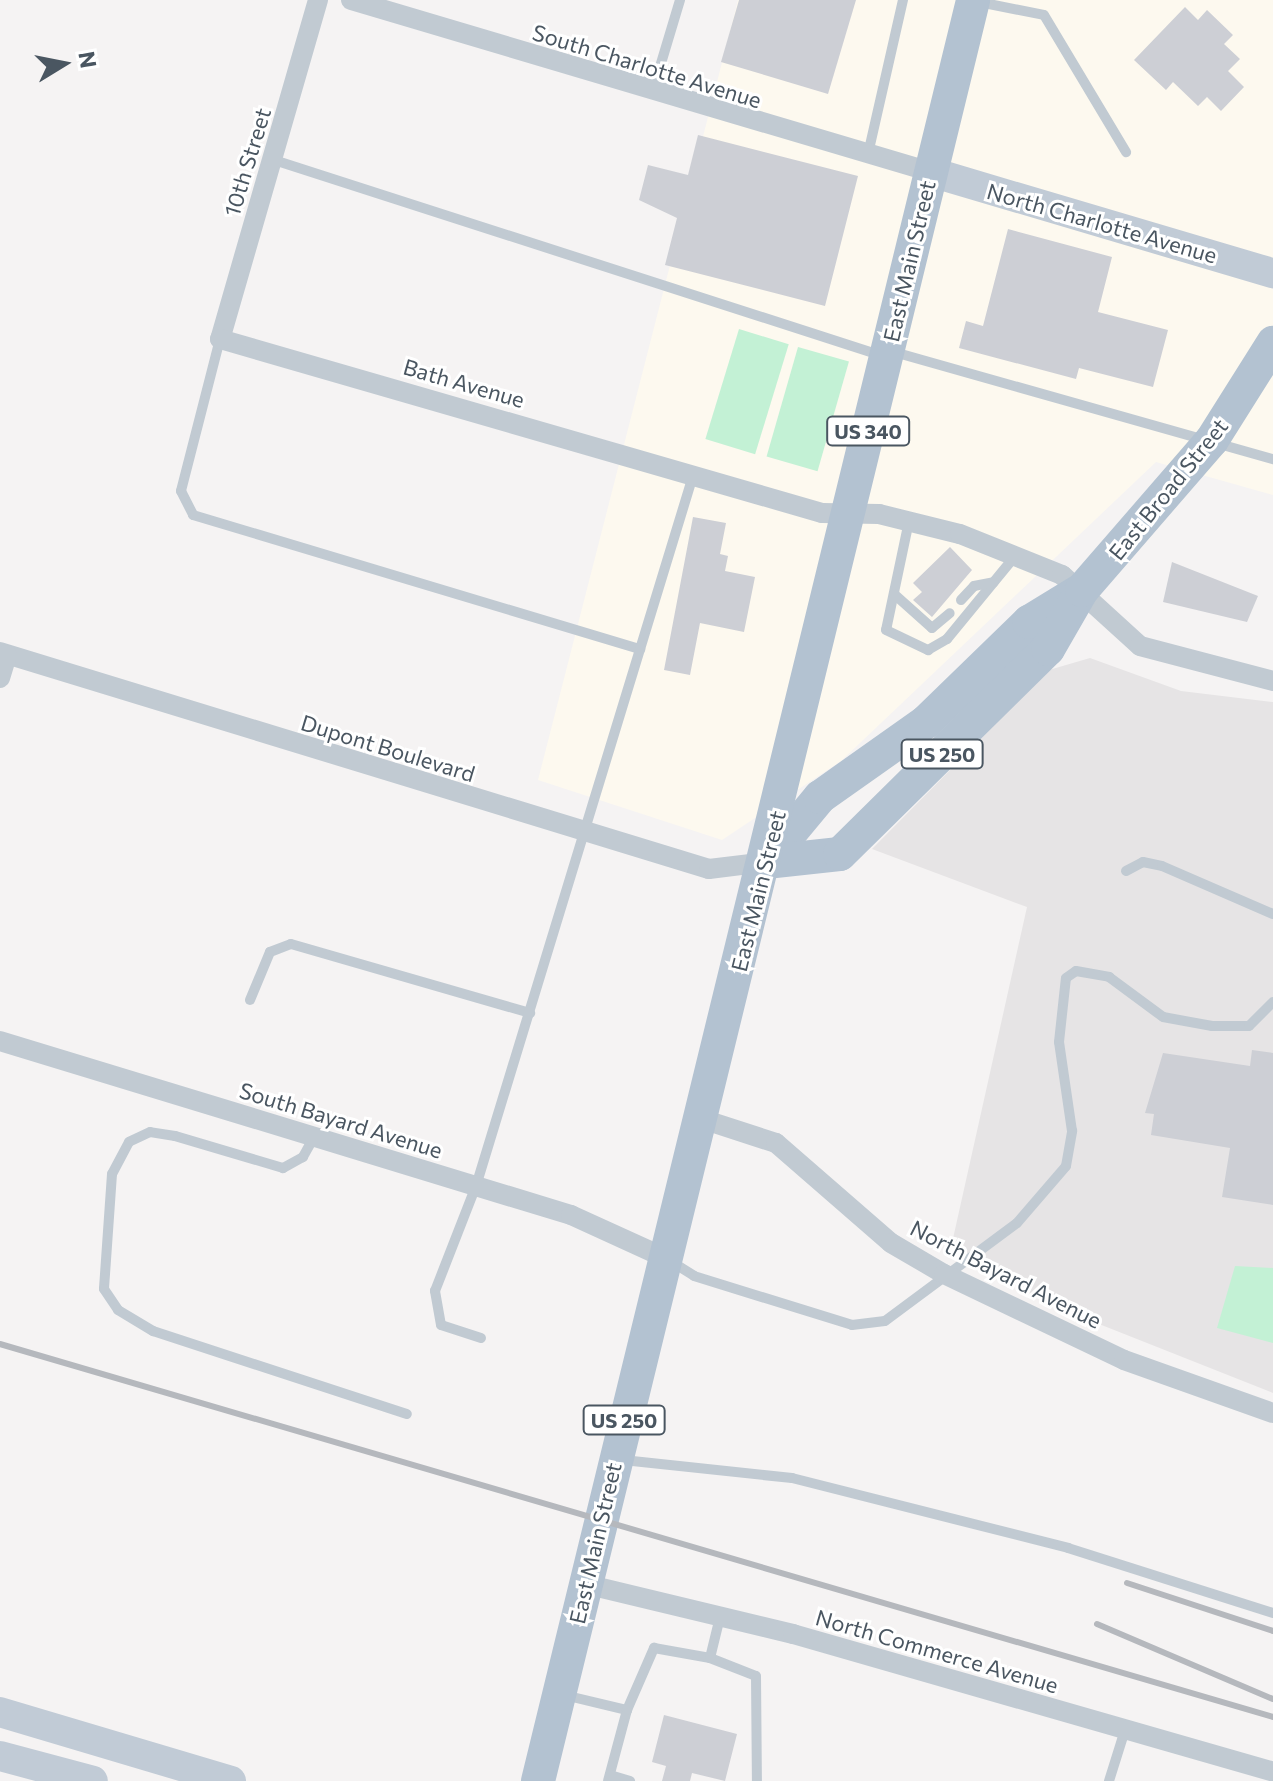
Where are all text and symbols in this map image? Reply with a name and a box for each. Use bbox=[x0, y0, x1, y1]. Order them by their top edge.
street label: South Charlotte Avenue bbox=[529, 19, 765, 113]
north arrow bbox=[24, 24, 104, 104]
text: N bbox=[73, 49, 103, 70]
street label: 10th Street bbox=[218, 105, 276, 219]
street label: East Main Street bbox=[878, 178, 940, 344]
street label: North Charlotte Avenue bbox=[984, 178, 1220, 268]
street label: Bath Avenue bbox=[400, 353, 528, 413]
street label: East Broad Street bbox=[1103, 413, 1233, 565]
road number: US 340 bbox=[826, 415, 910, 447]
street label: Dupont Boulevard bbox=[298, 709, 478, 787]
road number: US 250 bbox=[900, 738, 984, 770]
street label: East Main Street bbox=[725, 808, 791, 974]
street label: South Bayard Avenue bbox=[236, 1077, 446, 1163]
street label: North Bayard Avenue bbox=[906, 1214, 1106, 1334]
road number: US 250 bbox=[582, 1404, 666, 1436]
street label: East Main Street bbox=[564, 1460, 626, 1626]
street label: North Commerce Avenue bbox=[813, 1604, 1061, 1698]

